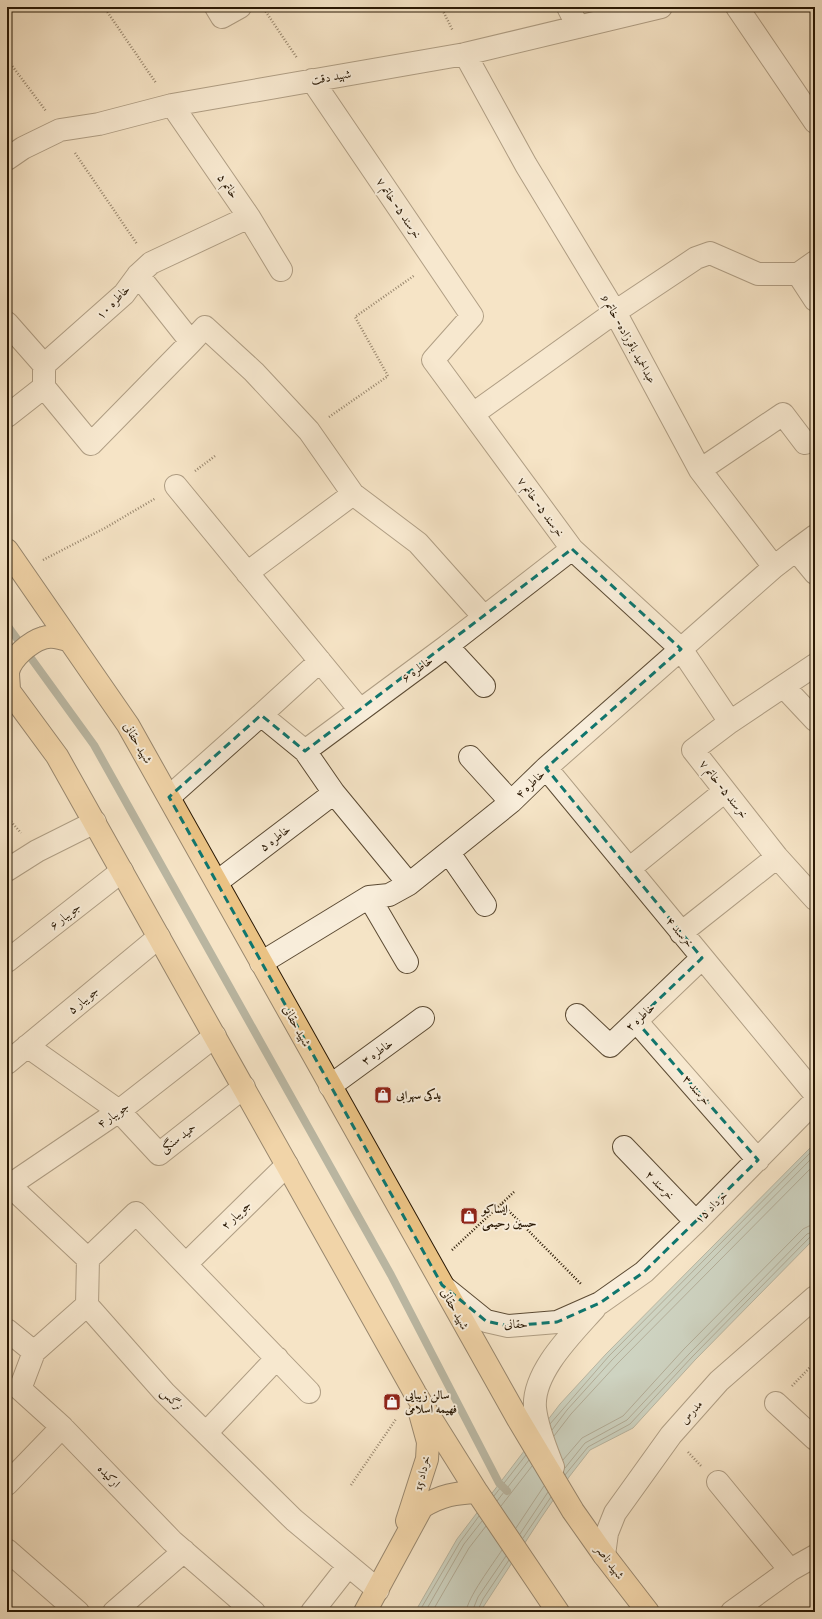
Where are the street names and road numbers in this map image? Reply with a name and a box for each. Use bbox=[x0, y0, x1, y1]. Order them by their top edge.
street label: شهید دقت bbox=[310, 67, 352, 88]
street label: خاتم ۵ bbox=[211, 171, 241, 203]
street label: خرسند ۵- خاتم ۷ bbox=[370, 175, 425, 243]
street label: خاطره ۱۰ bbox=[93, 282, 133, 323]
street label: عبدالحمید باقرزاده- خاتم 9 bbox=[595, 291, 659, 388]
street label: خرسند ۵- خاتم ۷ bbox=[511, 474, 567, 542]
street label: خاطره ۶ bbox=[399, 653, 436, 686]
street label: شهید حقانی bbox=[120, 720, 155, 766]
street label: خرسند ۵- خاتم ۷ bbox=[694, 757, 751, 824]
street label: خاطره ۴ bbox=[513, 767, 548, 802]
street label: خاطره ۵ bbox=[257, 822, 294, 855]
street label: جویبار ۶ bbox=[47, 899, 84, 933]
street label: خرسند ۴ bbox=[662, 914, 697, 951]
street label: جویبار ۵ bbox=[65, 983, 102, 1018]
street label: خاطره ۲ bbox=[622, 1000, 658, 1035]
street label: شهید حقانی bbox=[279, 1003, 314, 1049]
street label: خاطره ۳ bbox=[359, 1036, 396, 1069]
street label: خرسند ۳ bbox=[679, 1072, 714, 1109]
street label: جویبار ۴ bbox=[94, 1099, 132, 1132]
street label: حمید سنگی bbox=[157, 1120, 200, 1157]
street label: خرسند ۲ bbox=[642, 1167, 677, 1203]
street label: ۱۵ خرداد bbox=[692, 1188, 731, 1227]
street label: جویبار ۲ bbox=[218, 1197, 255, 1233]
street label: شهید حقانی bbox=[437, 1286, 472, 1332]
street label: حقانی bbox=[504, 1317, 528, 1332]
street label: نرگس bbox=[157, 1385, 186, 1414]
street label: مدرس bbox=[677, 1397, 706, 1427]
street label: 15 خرداد bbox=[411, 1454, 434, 1492]
street label: ارکیده bbox=[94, 1462, 124, 1491]
street label: شهید ناصر bbox=[591, 1541, 627, 1582]

